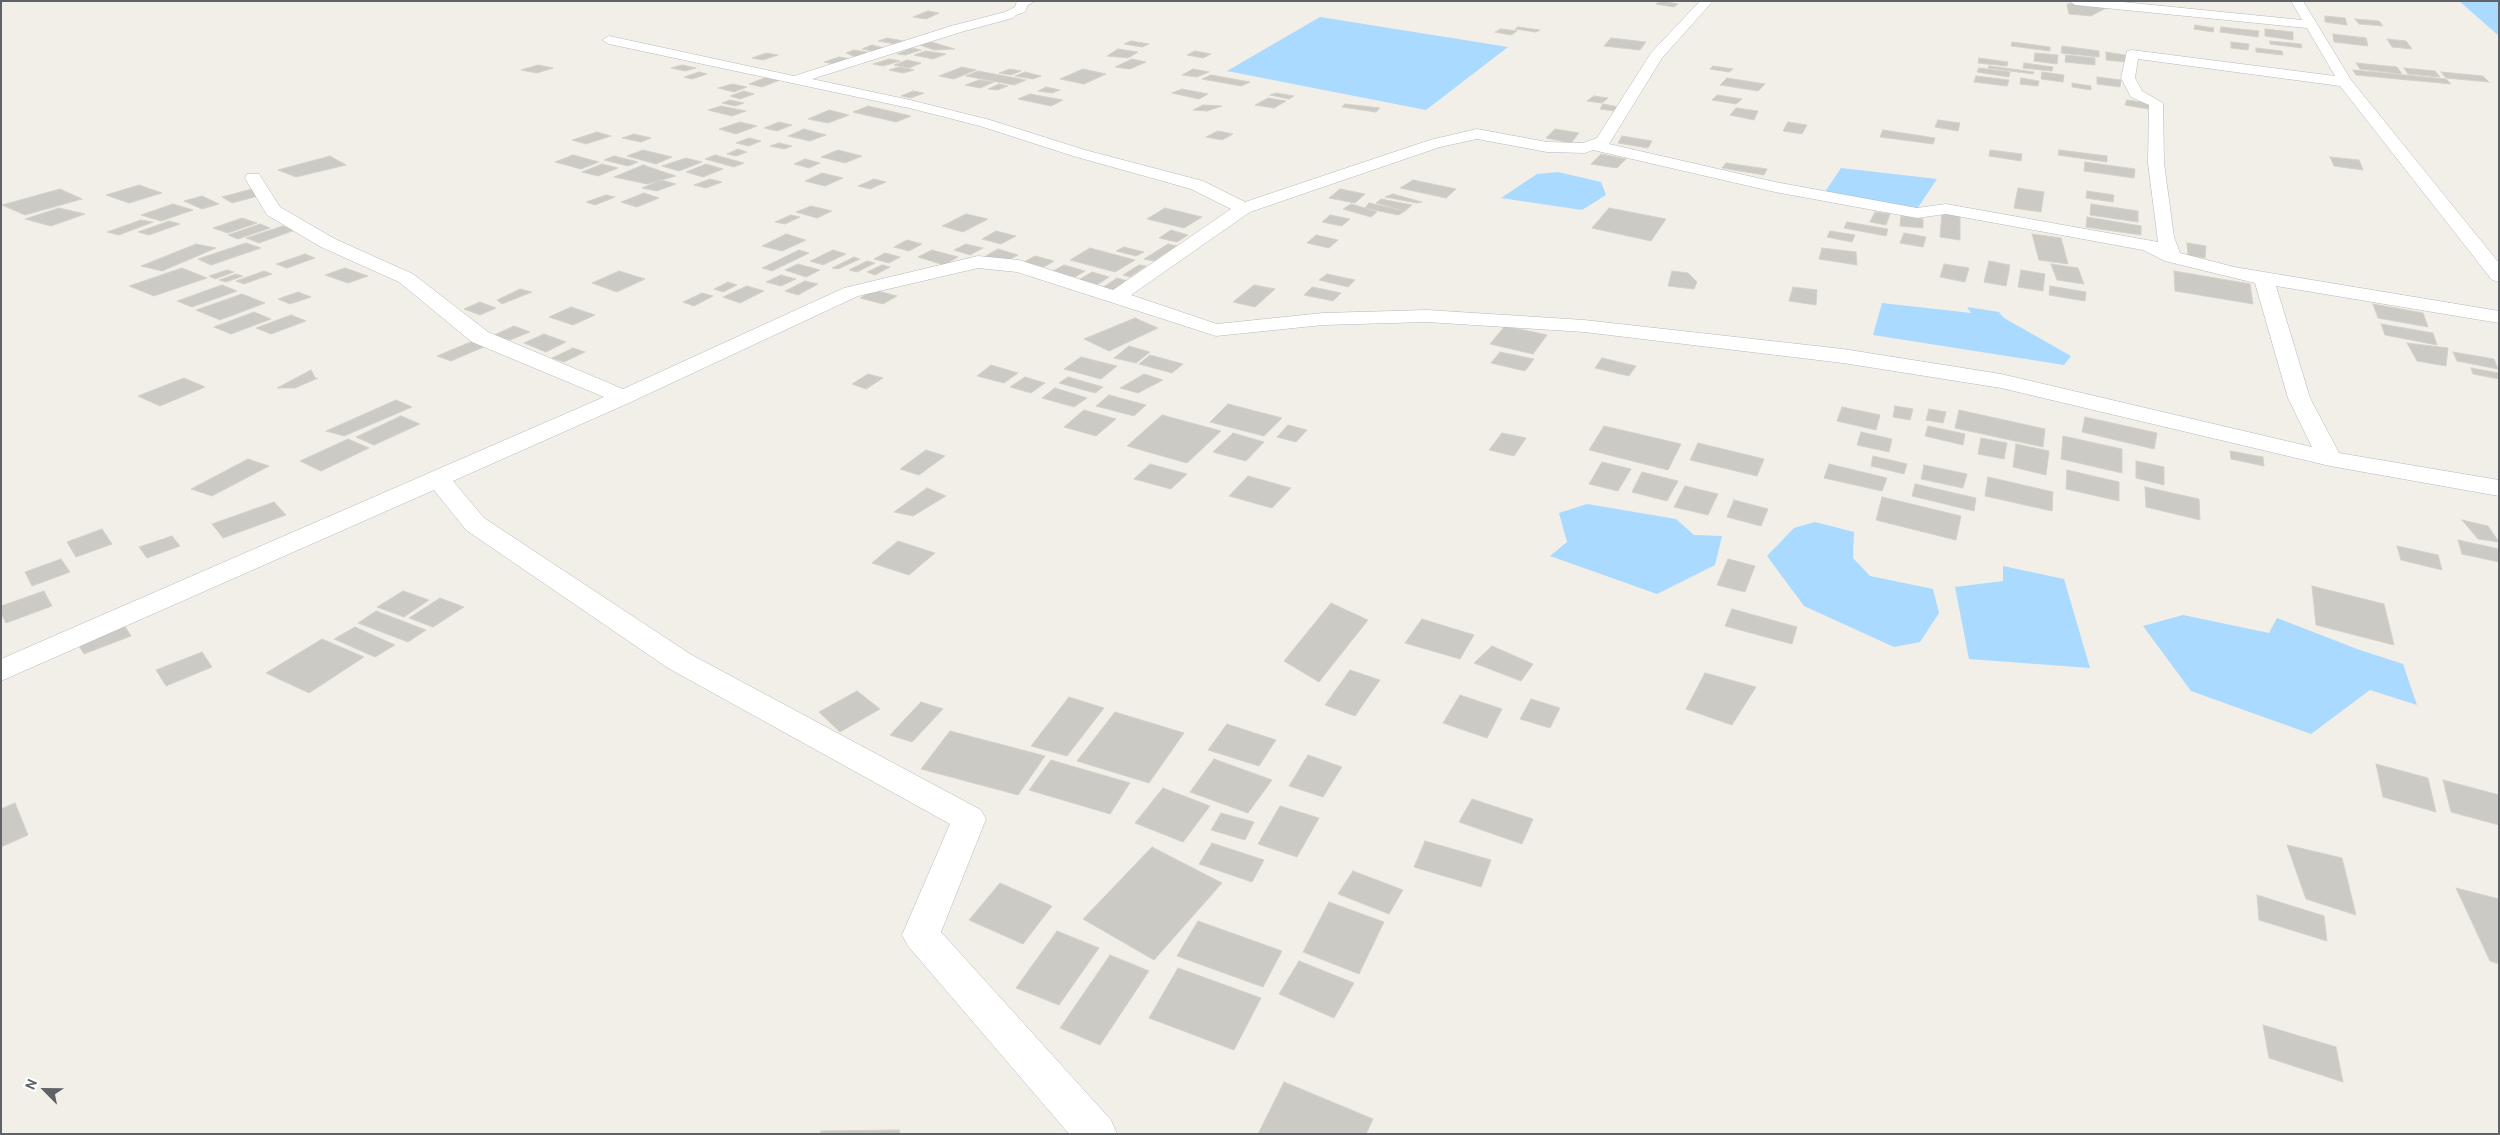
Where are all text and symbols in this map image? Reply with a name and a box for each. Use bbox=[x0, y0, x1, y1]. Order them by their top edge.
north arrow bbox=[20, 1065, 70, 1115]
text: N bbox=[21, 1076, 41, 1092]

